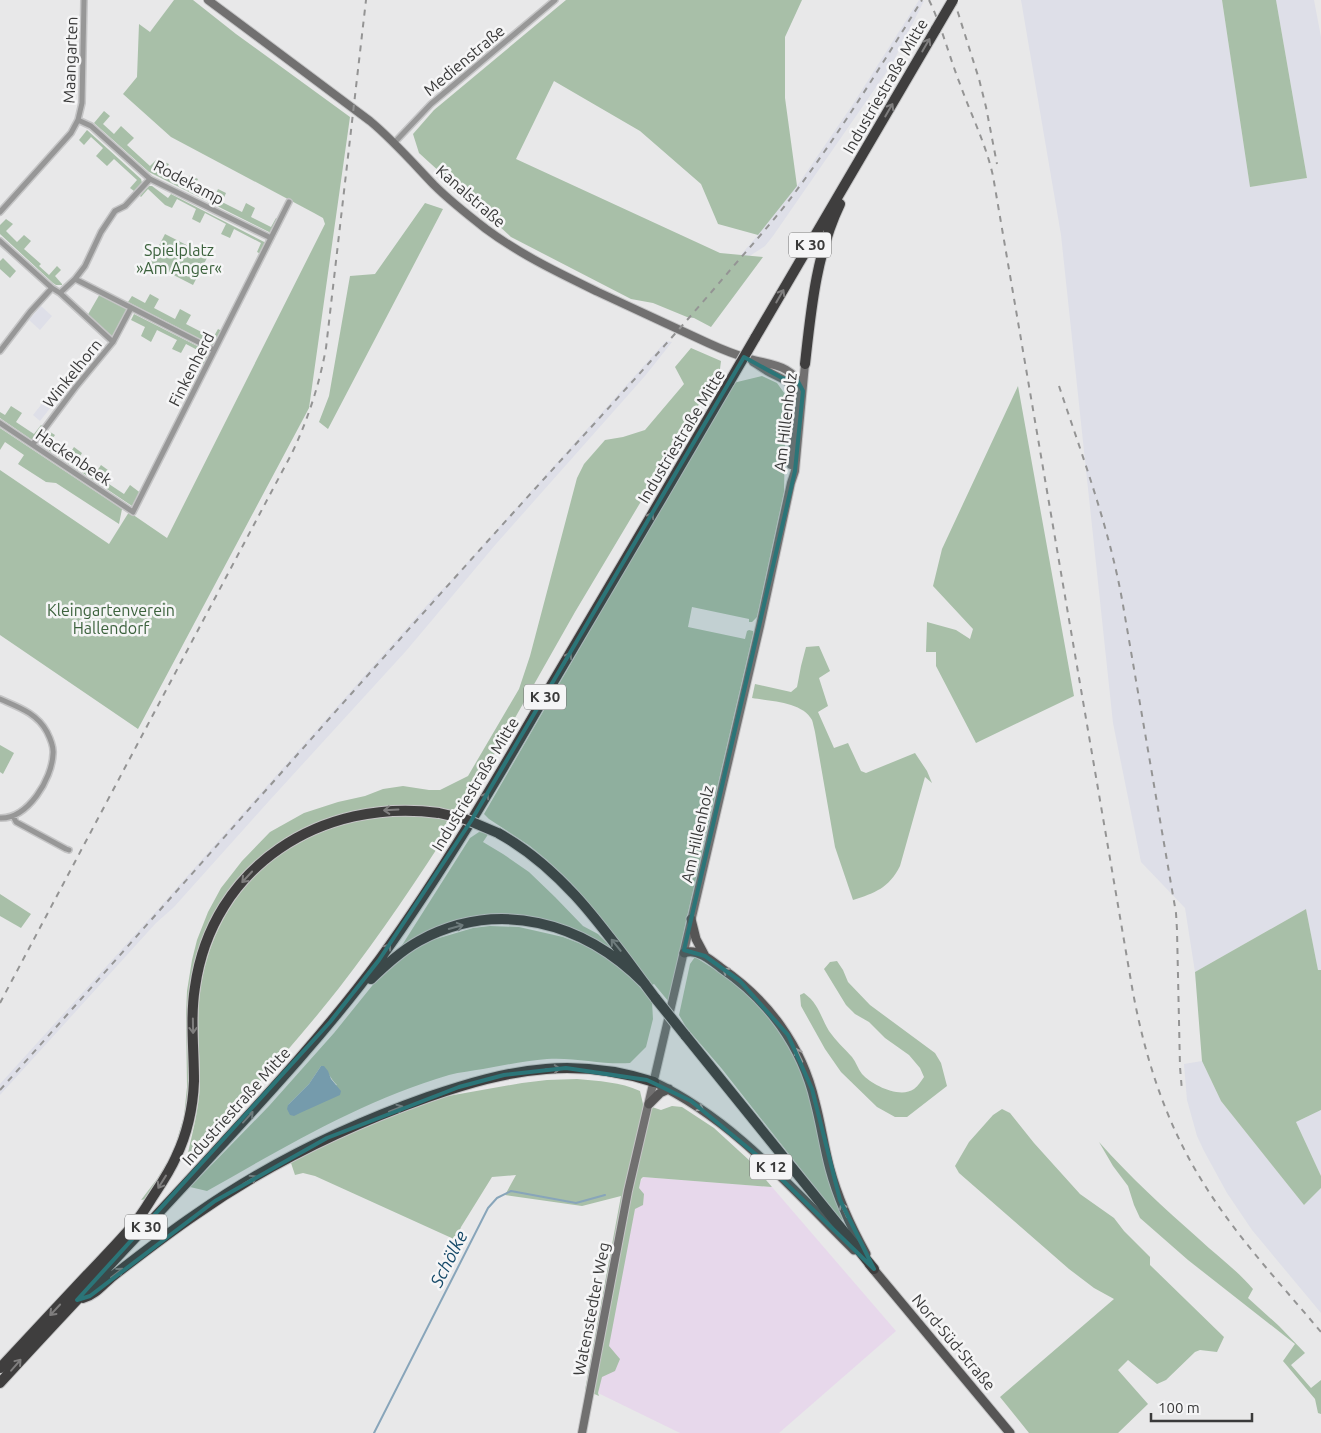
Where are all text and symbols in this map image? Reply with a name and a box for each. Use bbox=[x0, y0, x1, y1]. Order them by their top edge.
street label: Industriestraße Mitte bbox=[839, 15, 931, 157]
street label: Maangarten bbox=[59, 16, 81, 104]
street label: Medienstraße bbox=[420, 21, 508, 99]
one-way arrow bbox=[922, 38, 932, 52]
one-way arrow bbox=[884, 103, 894, 117]
street label: Rodekamp bbox=[151, 156, 227, 208]
street label: Kanalstraße bbox=[433, 161, 509, 231]
road number: K 30 bbox=[789, 232, 831, 258]
park label: Spielplatz »Am Anger« bbox=[136, 241, 222, 277]
one-way arrow bbox=[775, 288, 785, 303]
street label: Finkenherd bbox=[165, 329, 217, 409]
street label: Winkelhorn bbox=[39, 335, 105, 411]
street label: Industriestraße Mitte bbox=[634, 366, 728, 506]
street label: Am Hillenholz bbox=[770, 372, 800, 472]
street label: Hackenbeek bbox=[33, 425, 115, 489]
one-way arrow bbox=[644, 513, 654, 527]
park label: Kleingartenverein Hallendorf bbox=[47, 601, 175, 637]
one-way arrow bbox=[562, 653, 572, 667]
road number: K 30 bbox=[524, 684, 566, 710]
street label: Industriestraße Mitte bbox=[428, 714, 522, 854]
street label: Am Hillenholz bbox=[677, 784, 717, 884]
one-way arrow bbox=[480, 793, 490, 807]
one-way arrow bbox=[383, 806, 399, 815]
one-way arrow bbox=[241, 871, 253, 884]
one-way arrow bbox=[447, 921, 463, 931]
one-way arrow bbox=[611, 938, 622, 951]
one-way arrow bbox=[381, 943, 391, 957]
one-way arrow bbox=[722, 968, 736, 978]
one-way arrow bbox=[188, 1018, 198, 1034]
street label: Industriestraße Mitte bbox=[178, 1043, 294, 1169]
one-way arrow bbox=[793, 1048, 803, 1063]
one-way arrow bbox=[544, 1064, 560, 1074]
one-way arrow bbox=[690, 1101, 704, 1111]
one-way arrow bbox=[388, 1104, 403, 1113]
one-way arrow bbox=[242, 1110, 254, 1123]
road number: K 12 bbox=[750, 1154, 792, 1180]
one-way arrow bbox=[157, 1175, 167, 1189]
one-way arrow bbox=[242, 1175, 256, 1185]
one-way arrow bbox=[839, 1203, 849, 1218]
road number: K 30 bbox=[125, 1214, 167, 1240]
water label: Schölke bbox=[425, 1227, 471, 1291]
street label: Watenstedter Weg bbox=[569, 1241, 613, 1377]
one-way arrow bbox=[110, 1268, 123, 1279]
street label: Nord-Süd-Straße bbox=[909, 1290, 999, 1394]
one-way arrow bbox=[49, 1303, 61, 1316]
one-way arrow bbox=[10, 1358, 22, 1371]
scale bar bbox=[1151, 1390, 1252, 1422]
text: 100 m bbox=[1158, 1399, 1200, 1416]

